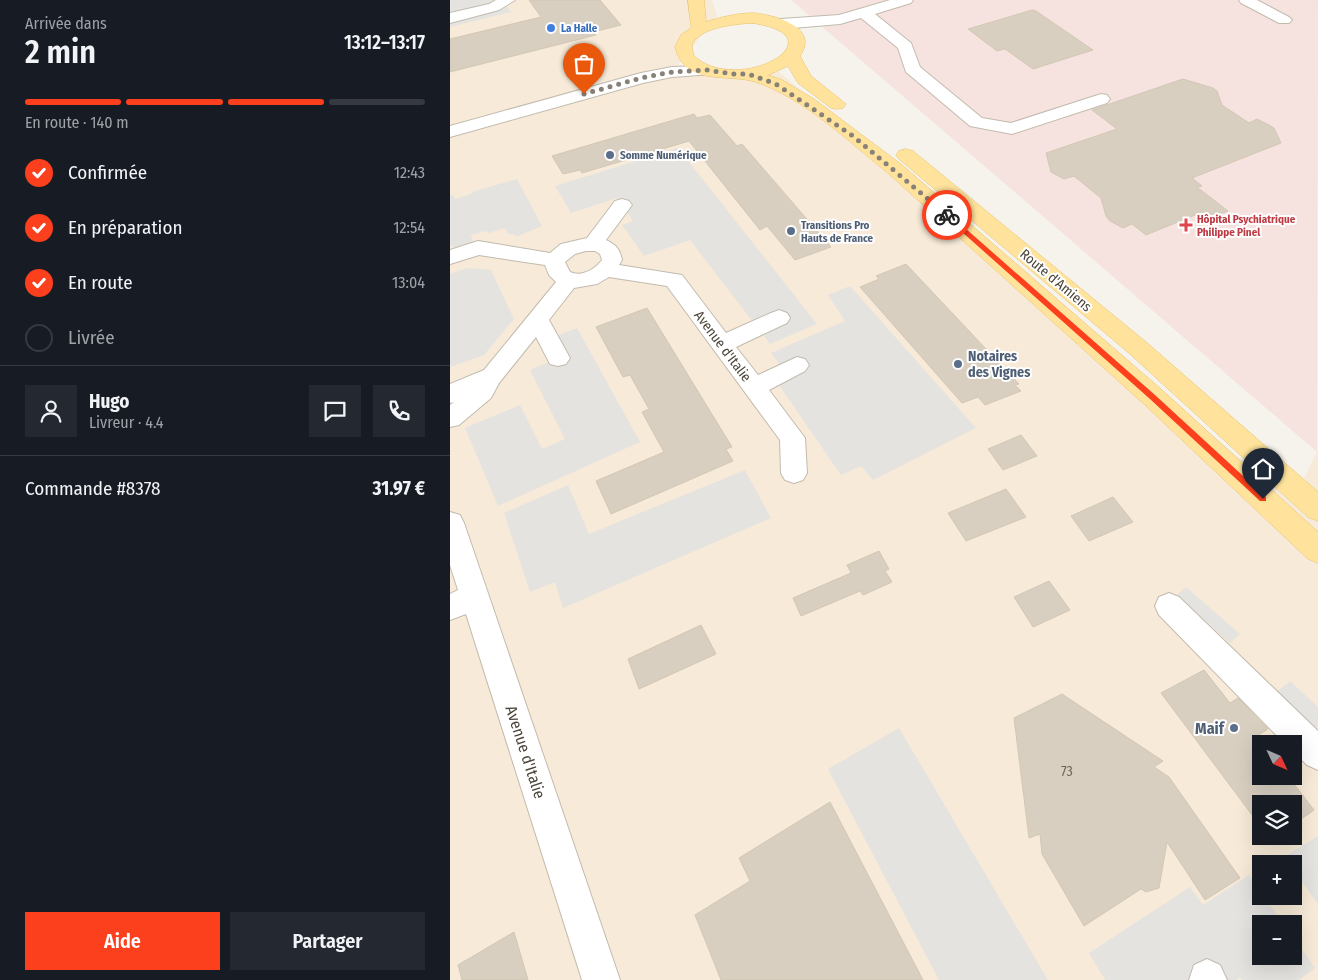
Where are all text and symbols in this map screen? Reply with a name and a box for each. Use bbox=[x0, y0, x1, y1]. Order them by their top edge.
text: Arrivée dans bbox=[25, 14, 107, 33]
marker: La Halle bbox=[545, 22, 557, 34]
place label: La Halle bbox=[561, 22, 598, 35]
text: 13:12–13:17 bbox=[344, 31, 425, 54]
text: 2 min bbox=[25, 33, 96, 71]
pin bbox=[563, 43, 605, 94]
icon: bag bbox=[570, 50, 598, 78]
text: En route · 140 m bbox=[25, 113, 129, 132]
marker: Somme Numérique bbox=[604, 149, 616, 161]
place label: Somme Numérique bbox=[620, 149, 707, 162]
icon: check bbox=[25, 159, 53, 187]
text: Confirmée bbox=[68, 161, 147, 184]
text: 12:43 bbox=[394, 163, 425, 182]
courier bbox=[922, 190, 972, 240]
icon: bike bbox=[933, 201, 961, 229]
place label: Hôpital Psychiatrique Philippe Pinel bbox=[1197, 213, 1296, 239]
icon: check bbox=[25, 214, 53, 242]
text: En préparation bbox=[68, 216, 182, 239]
text: 12:54 bbox=[393, 218, 425, 237]
marker: Hôpital Psychiatrique Philippe Pinel bbox=[1179, 218, 1193, 232]
place label: Transitions Pro Hauts de France bbox=[801, 219, 874, 245]
marker: Transitions Pro Hauts de France bbox=[785, 225, 797, 237]
street label: Route d'Amiens bbox=[1016, 245, 1095, 315]
icon: check bbox=[25, 269, 53, 297]
text: En route bbox=[68, 271, 133, 294]
text: 13:04 bbox=[392, 273, 425, 292]
street label: Avenue d'Italie bbox=[690, 307, 755, 385]
text: Livrée bbox=[68, 326, 115, 349]
place label: Notaires des Vignes bbox=[968, 348, 1030, 381]
marker: Notaires des Vignes bbox=[952, 358, 964, 370]
button: person bbox=[25, 385, 77, 437]
button: chat bbox=[309, 385, 361, 437]
button: phone bbox=[373, 385, 425, 437]
text: Hugo bbox=[89, 390, 129, 413]
text: Livreur · 4.4 bbox=[89, 413, 163, 432]
pin bbox=[1242, 448, 1284, 499]
icon: home bbox=[1249, 455, 1277, 483]
text: Commande #8378 bbox=[25, 477, 161, 500]
text: 31.97 € bbox=[373, 477, 425, 500]
street label: Avenue d'Italie bbox=[502, 703, 550, 801]
place label: Maif bbox=[1195, 719, 1226, 738]
marker: Maif bbox=[1228, 722, 1240, 734]
north arrow bbox=[1252, 735, 1302, 785]
map controls bbox=[1252, 735, 1302, 965]
house number: 73 bbox=[1061, 763, 1073, 780]
button: layers bbox=[1252, 795, 1302, 845]
button: + bbox=[1252, 855, 1302, 905]
button: Aide bbox=[25, 912, 220, 970]
button: Partager bbox=[230, 912, 425, 970]
button: − bbox=[1252, 915, 1302, 965]

